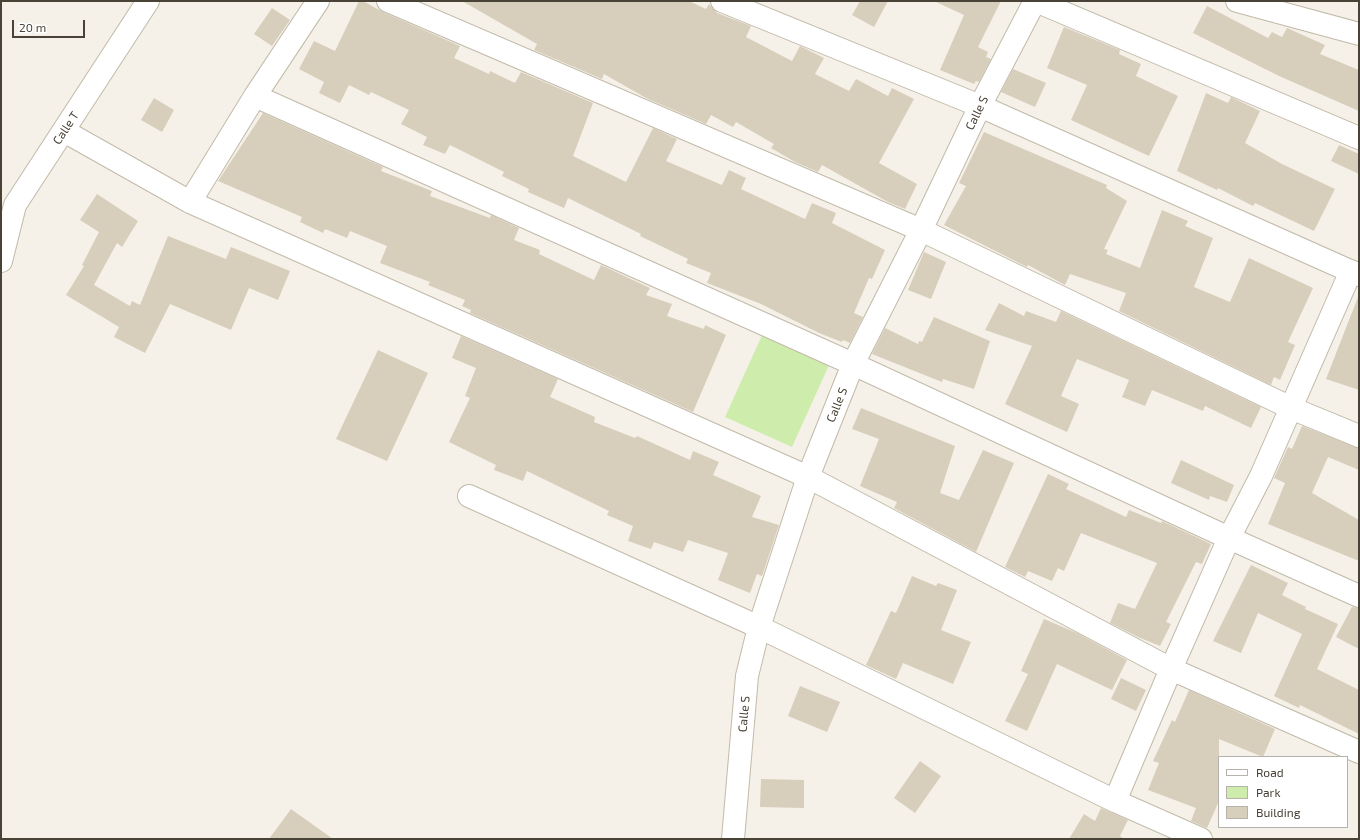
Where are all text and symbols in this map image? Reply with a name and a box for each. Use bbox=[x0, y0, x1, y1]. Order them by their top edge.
scale bar bbox=[14, 12, 87, 38]
text: 20 m bbox=[19, 20, 46, 34]
street label: Calle S bbox=[963, 93, 991, 133]
street label: Calle T bbox=[50, 109, 82, 147]
street label: Calle S bbox=[824, 385, 850, 425]
street label: Calle S bbox=[735, 695, 753, 733]
legend bbox=[1218, 756, 1348, 828]
text: Road bbox=[1256, 765, 1284, 779]
text: Park bbox=[1256, 785, 1281, 799]
text: Building bbox=[1256, 805, 1300, 819]

